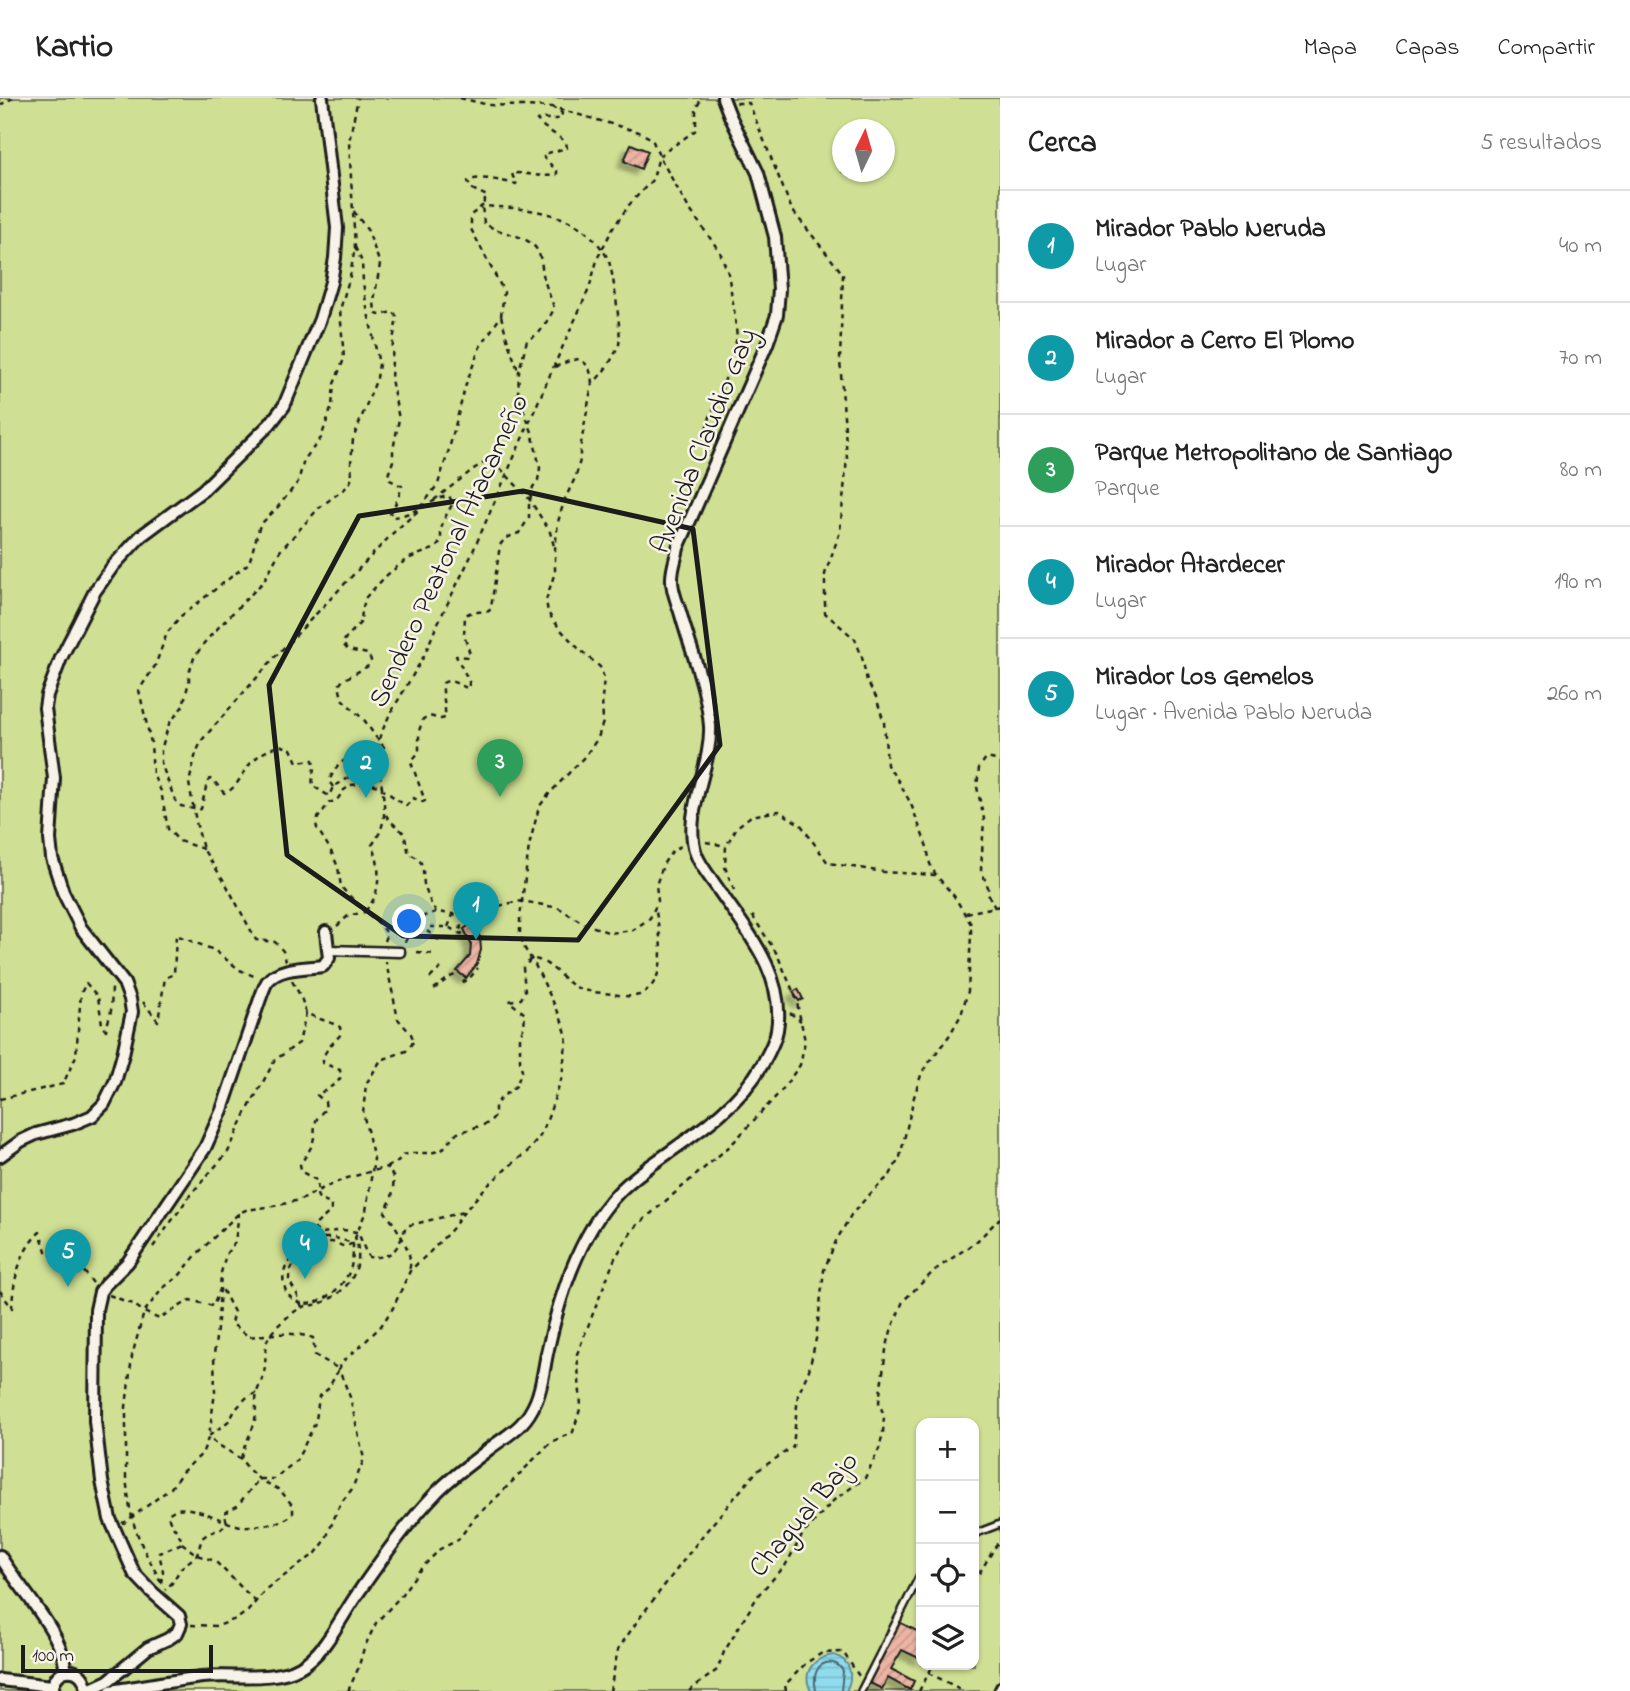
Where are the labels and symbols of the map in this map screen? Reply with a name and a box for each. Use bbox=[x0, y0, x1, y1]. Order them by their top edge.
north arrow bbox=[832, 119, 895, 182]
street label: Avenida Claudio Gay bbox=[641, 322, 769, 560]
street label: Sendero Peatonal Atacameño bbox=[359, 388, 541, 715]
pin: 3 bbox=[477, 739, 523, 797]
pin: 2 bbox=[343, 740, 389, 798]
pin: 1 bbox=[453, 882, 499, 940]
your location bbox=[392, 904, 426, 938]
pin: 4 bbox=[282, 1221, 328, 1279]
pin: 5 bbox=[45, 1229, 91, 1287]
street label: Chagual Bajo bbox=[740, 1443, 870, 1587]
scale bar bbox=[21, 1642, 214, 1674]

